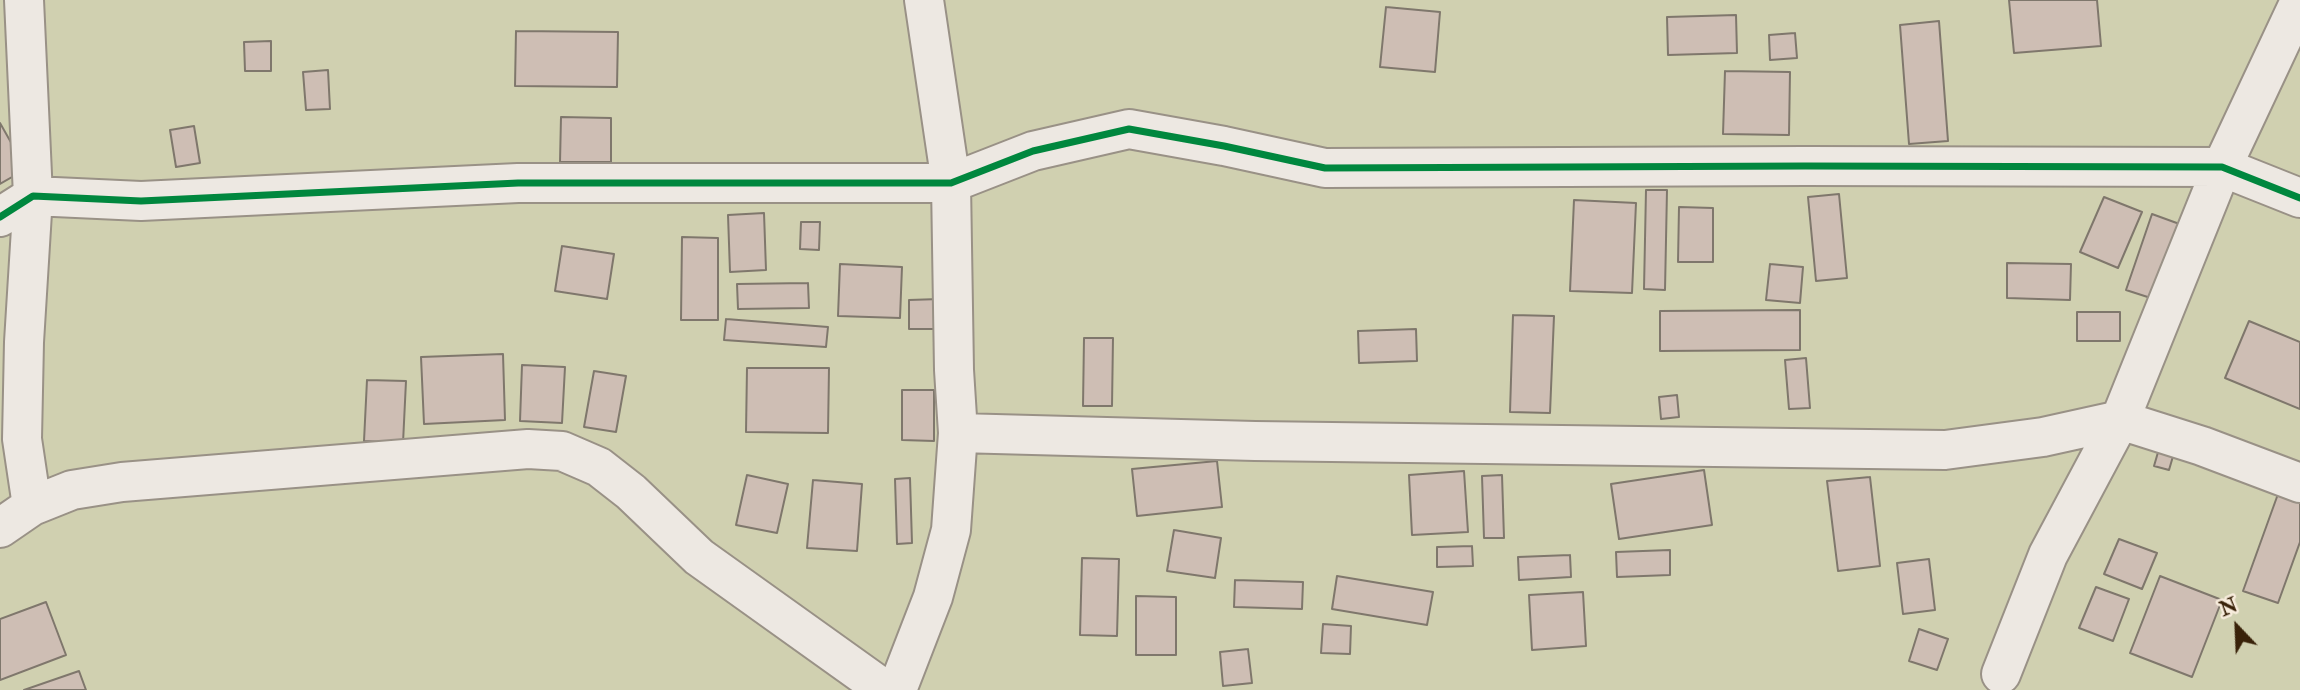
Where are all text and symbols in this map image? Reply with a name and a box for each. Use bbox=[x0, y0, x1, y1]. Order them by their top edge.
north arrow bbox=[2202, 592, 2272, 662]
text: N bbox=[2216, 593, 2241, 622]

